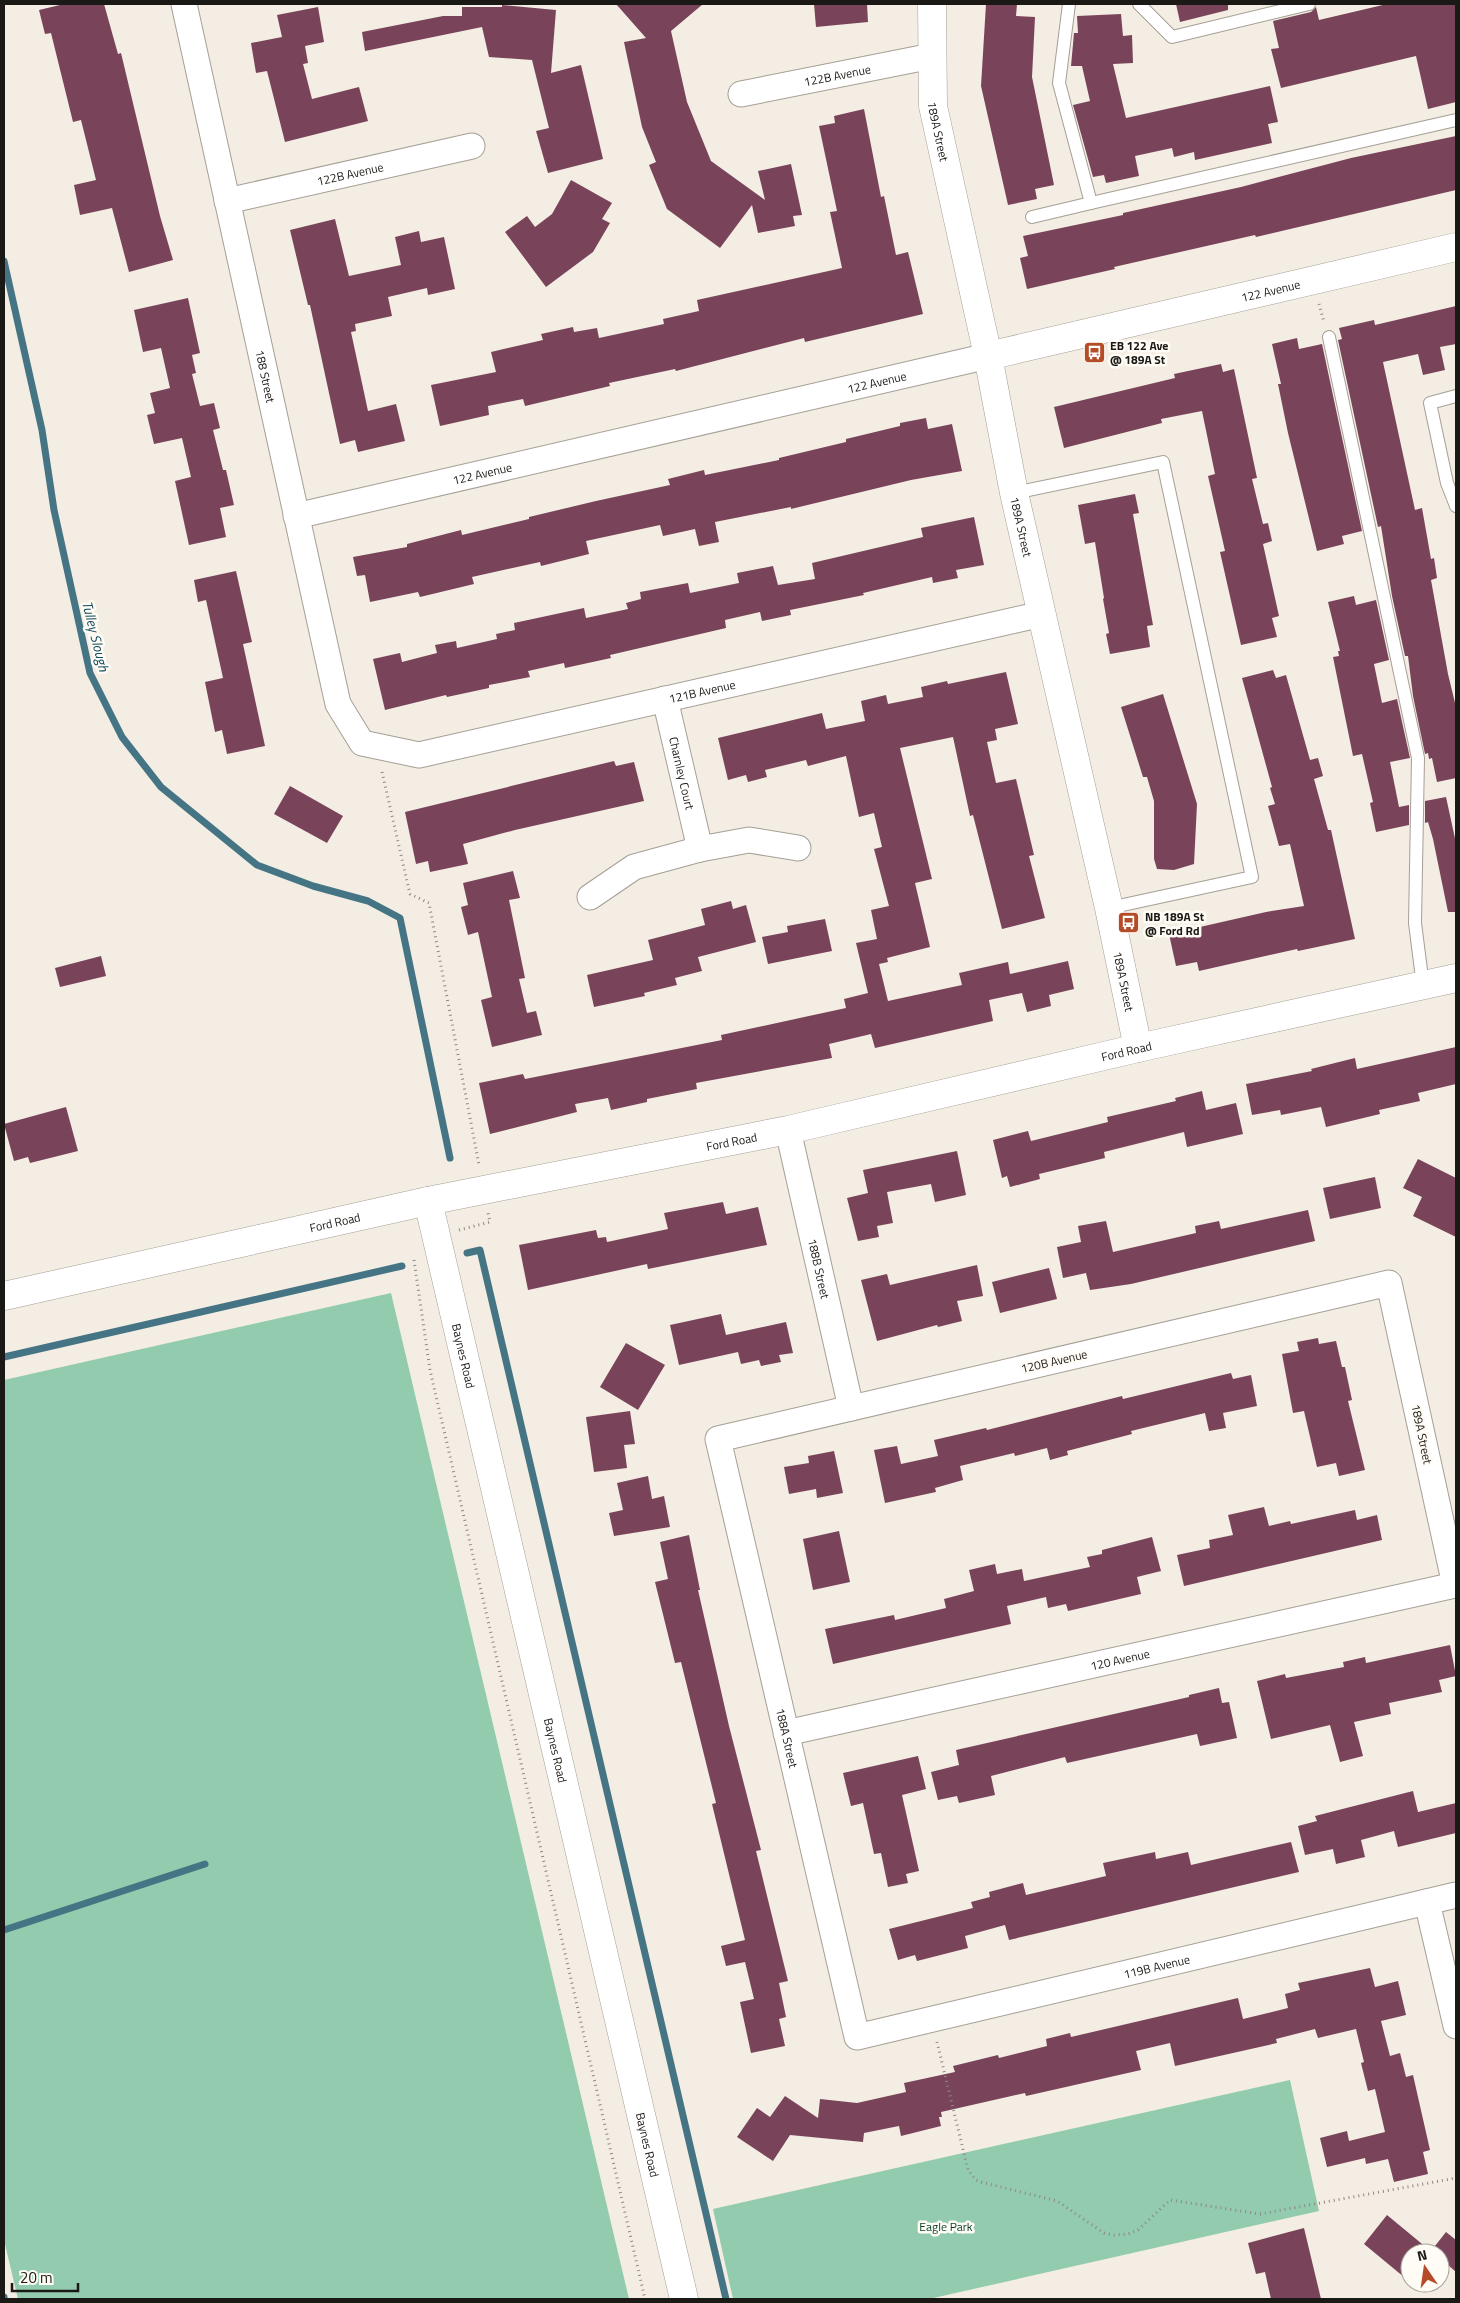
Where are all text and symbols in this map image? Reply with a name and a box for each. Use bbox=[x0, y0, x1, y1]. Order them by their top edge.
street label: 122B Avenue bbox=[802, 59, 872, 91]
street label: 189A Street bbox=[923, 101, 955, 164]
street label: 122B Avenue bbox=[315, 157, 385, 190]
street label: 122 Avenue bbox=[1239, 274, 1302, 306]
place label: EB 122 Ave @ 189A St bbox=[1110, 336, 1168, 369]
bus stop icon: EB 122 Ave @ 189A St bbox=[1082, 340, 1106, 364]
street label: 188 Street bbox=[251, 348, 281, 405]
street label: 122 Avenue bbox=[845, 366, 908, 398]
street label: 122 Avenue bbox=[451, 457, 514, 489]
street label: 189A Street bbox=[1006, 495, 1038, 559]
water label: Tulley Slough bbox=[77, 599, 115, 674]
street label: 121B Avenue bbox=[667, 674, 737, 708]
street label: Charnley Court bbox=[665, 735, 700, 812]
place label: NB 189A St @ Ford Rd bbox=[1145, 907, 1205, 940]
bus stop icon: NB 189A St @ Ford Rd bbox=[1117, 911, 1141, 935]
street label: 189A Street bbox=[1109, 949, 1140, 1014]
street label: Ford Road bbox=[1099, 1036, 1154, 1066]
street label: Ford Road bbox=[705, 1127, 759, 1155]
street label: Ford Road bbox=[308, 1207, 362, 1237]
street label: 188B Street bbox=[803, 1237, 836, 1301]
street label: Baynes Road bbox=[447, 1322, 481, 1390]
street label: 120B Avenue bbox=[1019, 1344, 1089, 1378]
street label: 189A Street bbox=[1406, 1402, 1438, 1467]
street label: 120 Avenue bbox=[1088, 1643, 1151, 1675]
street label: 188A Street bbox=[771, 1706, 804, 1770]
street label: Baynes Road bbox=[539, 1716, 573, 1785]
street label: 119B Avenue bbox=[1121, 1949, 1192, 1983]
street label: Baynes Road bbox=[631, 2110, 665, 2179]
park label: Eagle Park bbox=[919, 2217, 973, 2236]
north arrow bbox=[1400, 2243, 1450, 2293]
text: N bbox=[1415, 2244, 1429, 2266]
scale bar bbox=[12, 2260, 79, 2292]
text: 20 m bbox=[20, 2266, 53, 2289]

